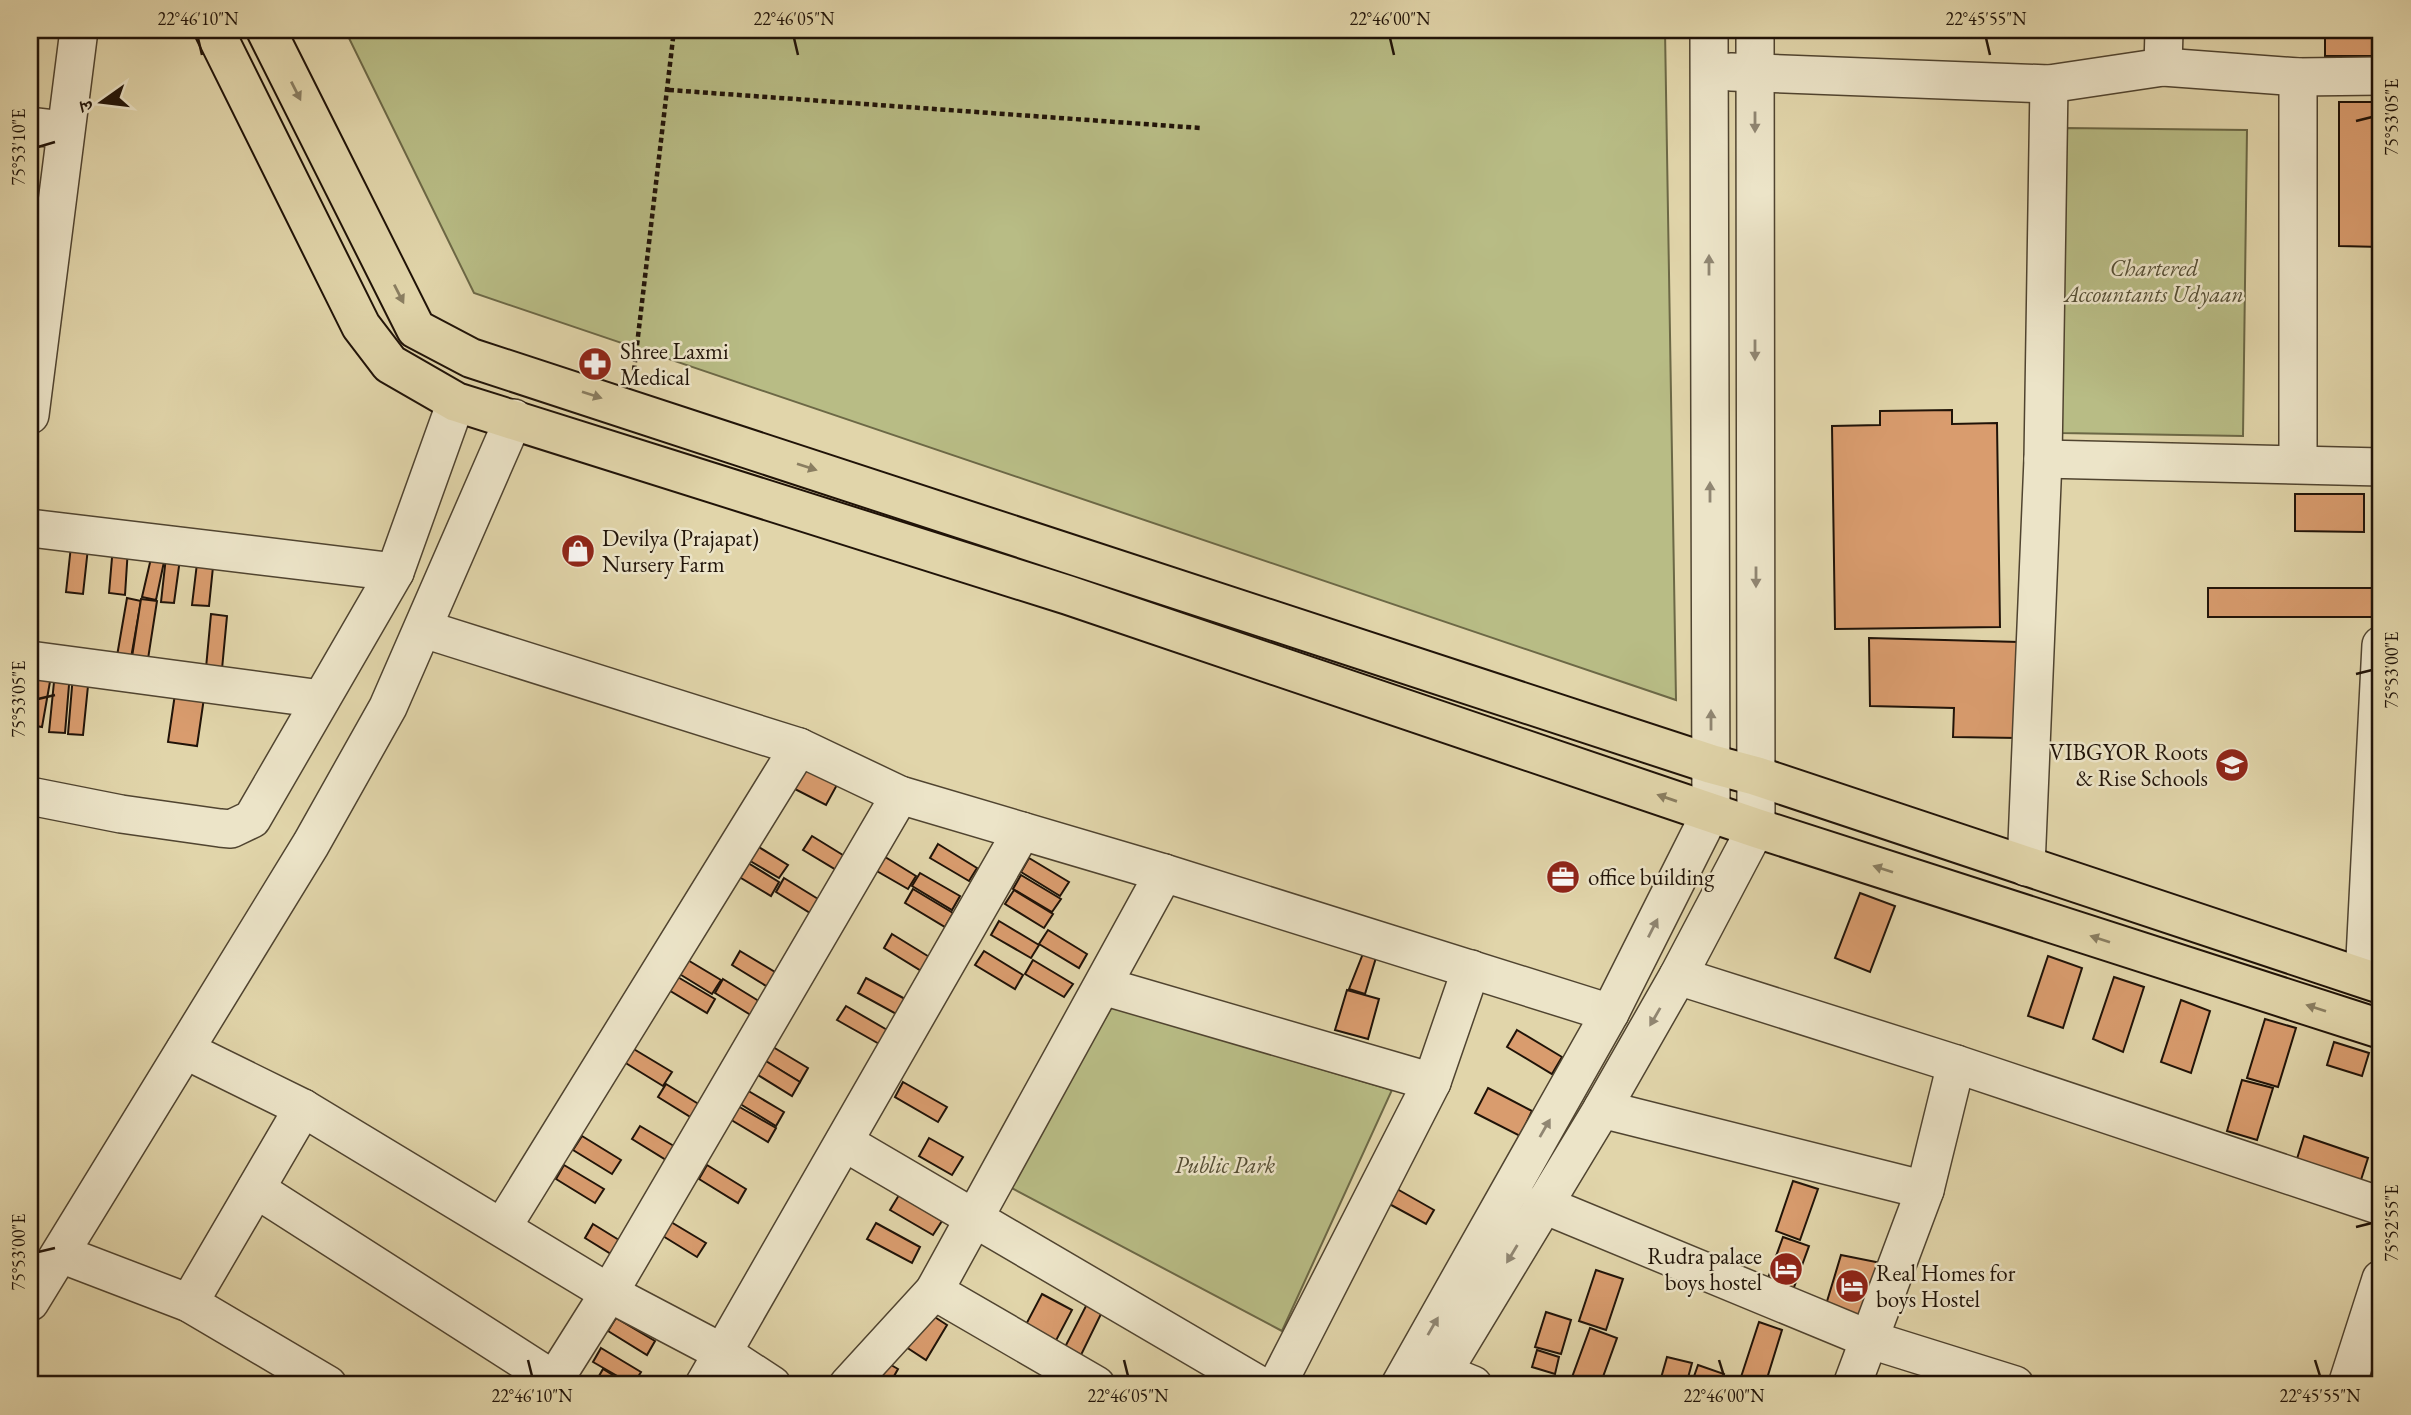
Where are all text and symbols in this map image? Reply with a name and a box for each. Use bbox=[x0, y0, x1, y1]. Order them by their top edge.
text: 22°46'10"N bbox=[158, 7, 239, 30]
text: 22°46'05"N bbox=[754, 7, 835, 30]
text: 22°46'00"N bbox=[1350, 7, 1431, 30]
text: 22°45'55"N bbox=[1946, 7, 2027, 30]
north arrow bbox=[66, 66, 136, 136]
text: 75°53'05"E bbox=[2380, 79, 2403, 155]
one-way arrow bbox=[291, 81, 302, 101]
text: उ bbox=[72, 97, 100, 116]
text: 75°53'10"E bbox=[7, 109, 30, 185]
one-way arrow bbox=[1749, 112, 1761, 134]
one-way arrow bbox=[1703, 253, 1715, 275]
park label: Chartered Accountants Udyaan bbox=[2062, 253, 2244, 309]
one-way arrow bbox=[393, 284, 404, 304]
place label: Shree Laxmi Medical bbox=[620, 336, 729, 392]
one-way arrow bbox=[1749, 339, 1761, 361]
pharmacy icon: Shree Laxmi Medical bbox=[576, 345, 614, 383]
one-way arrow bbox=[581, 391, 602, 401]
one-way arrow bbox=[797, 462, 818, 473]
one-way arrow bbox=[1704, 481, 1716, 503]
place label: Devilya (Prajapat) Nursery Farm bbox=[602, 523, 759, 579]
shop icon: Devilya (Prajapat) Nursery Farm bbox=[559, 532, 597, 570]
one-way arrow bbox=[1750, 567, 1762, 589]
text: 75°53'00"E bbox=[2380, 632, 2403, 708]
text: 75°53'05"E bbox=[7, 661, 30, 737]
one-way arrow bbox=[1705, 708, 1717, 730]
place label: VIBGYOR Roots & Rise Schools bbox=[2049, 737, 2208, 793]
school or university icon: VIBGYOR Roots & Rise Schools bbox=[2213, 746, 2251, 784]
one-way arrow bbox=[1657, 792, 1678, 803]
office icon: office building bbox=[1544, 858, 1582, 896]
place label: office building bbox=[1588, 862, 1715, 892]
one-way arrow bbox=[1873, 863, 1894, 873]
one-way arrow bbox=[1648, 918, 1659, 938]
one-way arrow bbox=[2089, 933, 2110, 943]
one-way arrow bbox=[2306, 1003, 2327, 1013]
one-way arrow bbox=[1648, 1008, 1661, 1027]
one-way arrow bbox=[1539, 1118, 1551, 1137]
park label: Public Park bbox=[1175, 1150, 1276, 1180]
text: 75°52'55"E bbox=[2380, 1185, 2403, 1261]
text: 75°53'00"E bbox=[7, 1214, 30, 1290]
place label: Rudra palace boys hostel bbox=[1647, 1241, 1762, 1297]
one-way arrow bbox=[1506, 1245, 1518, 1264]
hotel icon: Rudra palace boys hostel bbox=[1767, 1250, 1805, 1288]
place label: Real Homes for boys Hostel bbox=[1876, 1258, 2016, 1314]
hotel icon: Real Homes for boys Hostel bbox=[1833, 1267, 1871, 1305]
one-way arrow bbox=[1427, 1316, 1439, 1335]
text: 22°46'10"N bbox=[492, 1384, 573, 1407]
text: 22°46'05"N bbox=[1088, 1384, 1169, 1407]
text: 22°46'00"N bbox=[1684, 1384, 1765, 1407]
text: 22°45'55"N bbox=[2280, 1384, 2361, 1407]

